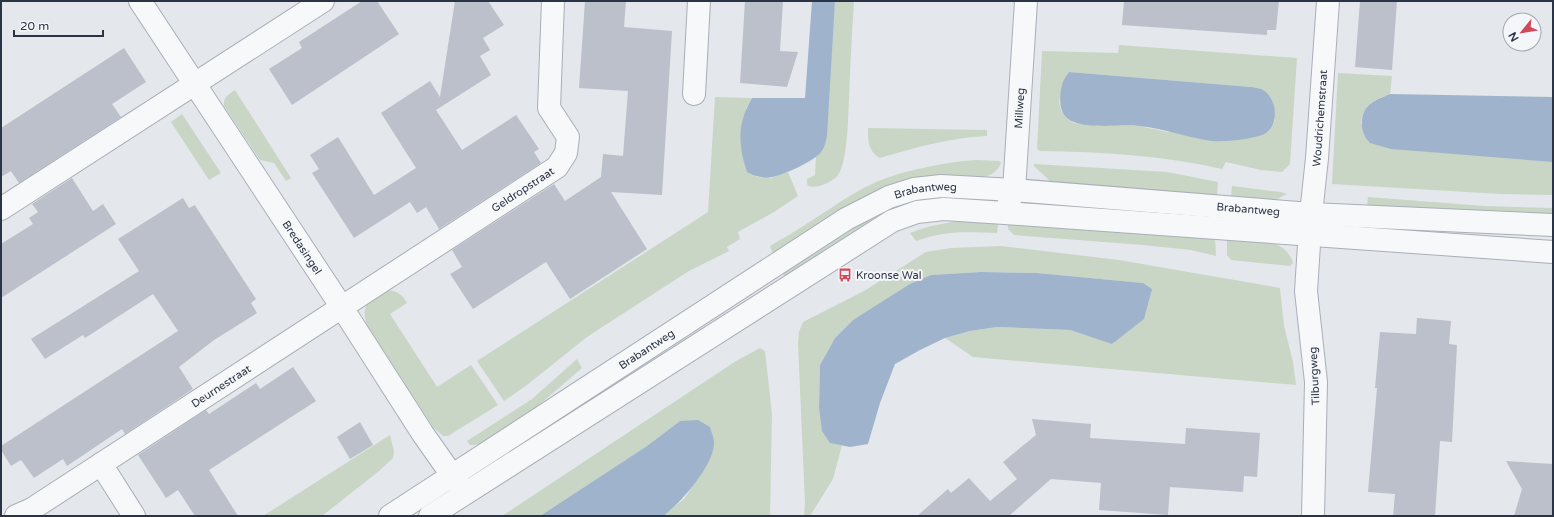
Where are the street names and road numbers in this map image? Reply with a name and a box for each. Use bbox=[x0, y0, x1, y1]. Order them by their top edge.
street label: Woudrichemstraat bbox=[1310, 69, 1330, 167]
street label: Millweg bbox=[1012, 87, 1027, 129]
street label: Geldropstraat bbox=[489, 165, 557, 215]
street label: Brabantweg bbox=[893, 180, 957, 202]
street label: Brabantweg bbox=[1216, 200, 1280, 218]
street label: Bredasingel bbox=[280, 218, 324, 277]
street label: Brabantweg bbox=[616, 327, 677, 372]
street label: Tilburgweg bbox=[1306, 346, 1323, 406]
street label: Deurnestraat bbox=[189, 362, 253, 410]

